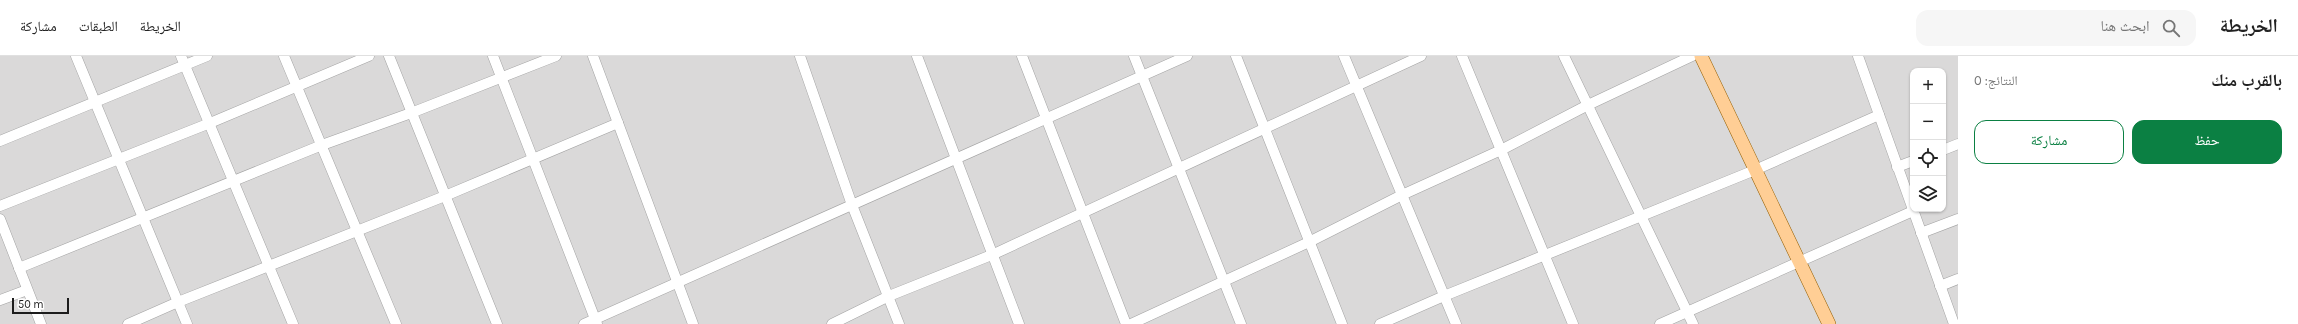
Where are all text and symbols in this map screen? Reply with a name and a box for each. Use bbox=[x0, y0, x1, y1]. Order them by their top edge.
search box bbox=[1916, 10, 2196, 46]
text: الخريطة bbox=[2220, 15, 2278, 37]
text: ابحث هنا bbox=[2100, 17, 2150, 35]
icon: search bbox=[2160, 17, 2182, 39]
text: مشاركة bbox=[20, 18, 57, 35]
text: الطبقات bbox=[79, 18, 118, 35]
text: الخريطة bbox=[140, 18, 181, 35]
map controls bbox=[1910, 68, 1946, 212]
button: + bbox=[1910, 68, 1946, 104]
text: بالقرب منك bbox=[2211, 70, 2282, 90]
text: النتائج: 0 bbox=[1974, 73, 2018, 88]
button: − bbox=[1910, 104, 1946, 140]
button: مشاركة bbox=[1974, 120, 2124, 164]
button: حفظ bbox=[2132, 120, 2282, 164]
button: locate bbox=[1910, 140, 1946, 176]
button: layers bbox=[1910, 176, 1946, 212]
scale bar bbox=[12, 296, 69, 315]
text: 50 m bbox=[18, 298, 44, 311]

